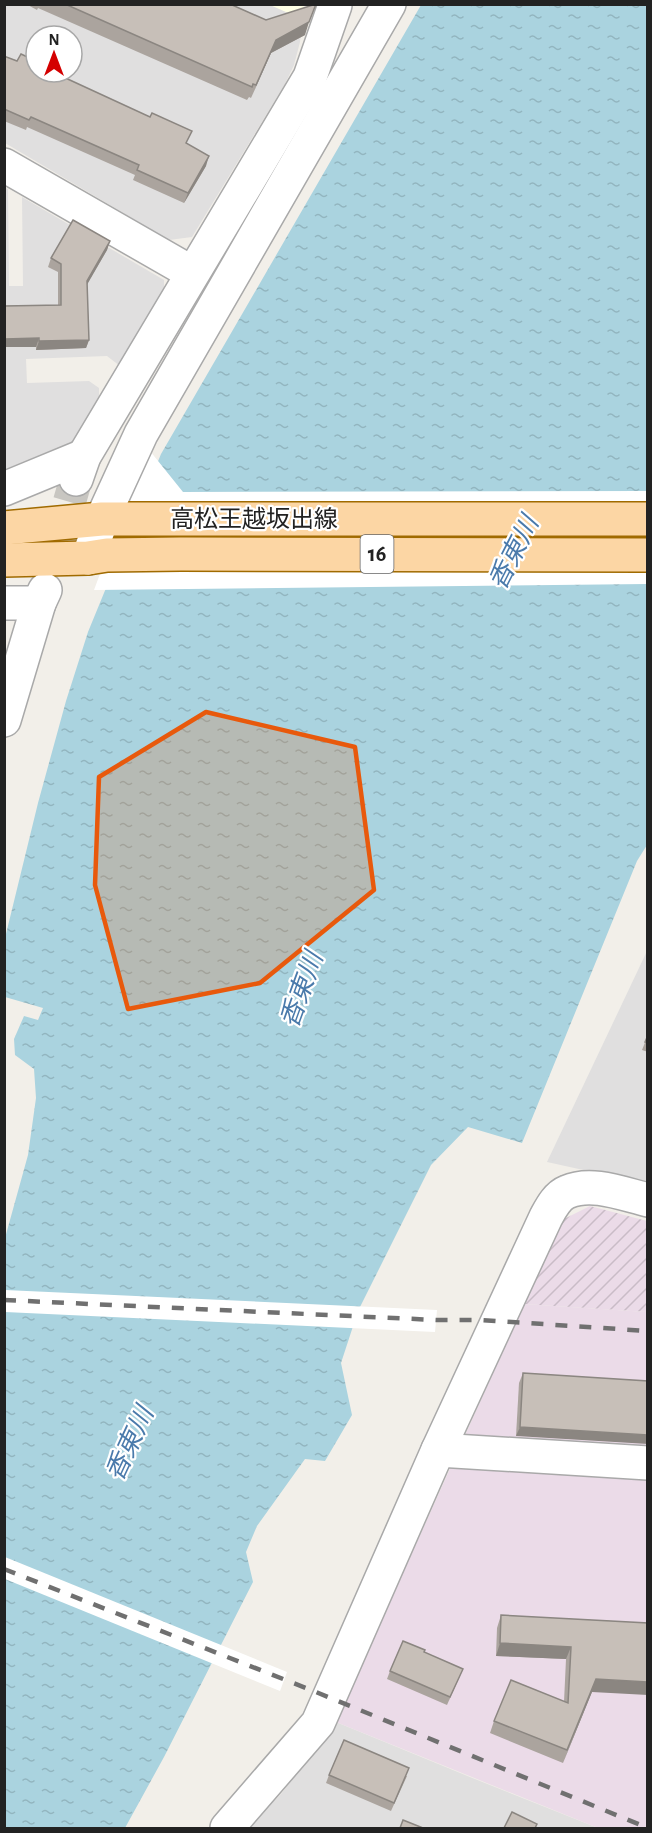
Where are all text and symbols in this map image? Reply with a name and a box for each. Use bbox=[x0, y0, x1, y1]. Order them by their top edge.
north arrow bbox=[24, 24, 84, 84]
text: N bbox=[48, 32, 60, 48]
street label: 高松王越坂出線 bbox=[170, 506, 338, 532]
water label: 香東川 bbox=[484, 509, 545, 594]
road number: 16 bbox=[360, 535, 394, 573]
water label: 香東川 bbox=[276, 946, 329, 1031]
water label: 香東川 bbox=[101, 1400, 160, 1485]

